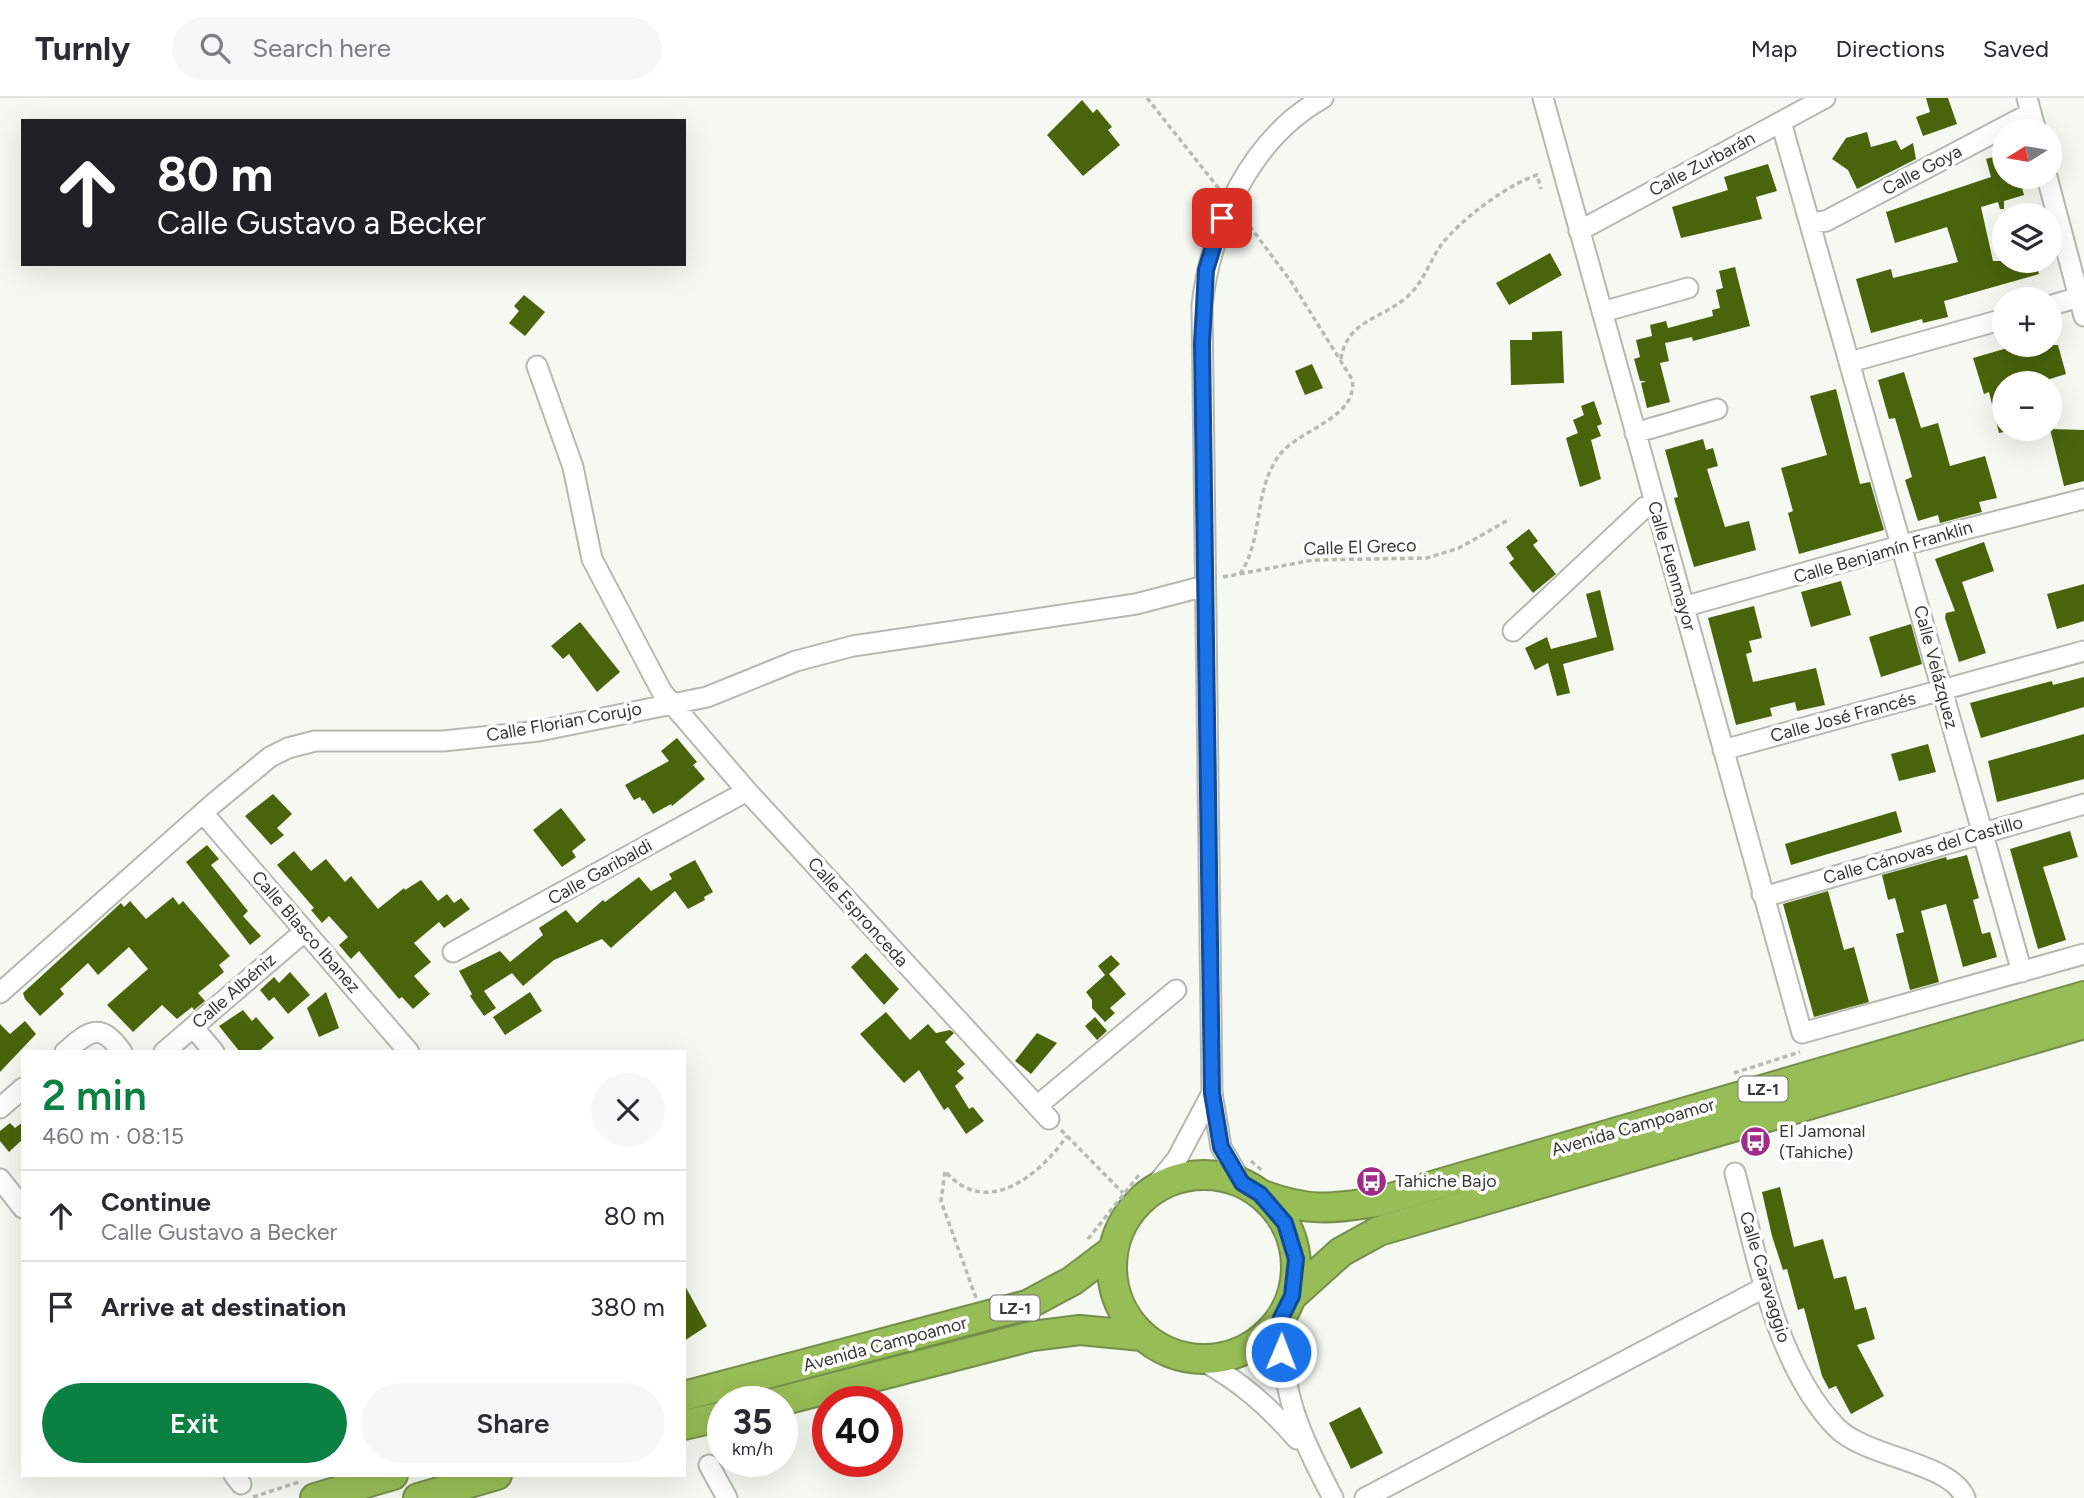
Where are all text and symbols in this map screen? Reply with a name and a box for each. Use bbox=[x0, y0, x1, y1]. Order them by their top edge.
search box bbox=[172, 17, 662, 80]
text: Turnly bbox=[35, 29, 130, 68]
icon: search bbox=[196, 29, 234, 67]
text: Search here bbox=[252, 32, 391, 64]
text: Map bbox=[1751, 34, 1797, 63]
text: Directions bbox=[1835, 34, 1945, 63]
text: Saved bbox=[1983, 34, 2049, 63]
north arrow bbox=[1992, 119, 2062, 189]
map controls bbox=[1992, 119, 2062, 441]
street label: Calle Zurbarán bbox=[1645, 127, 1759, 201]
street label: Calle Goya bbox=[1879, 140, 1965, 200]
text: 80 m bbox=[157, 144, 273, 203]
icon: ahead bbox=[42, 147, 133, 238]
pin bbox=[1192, 188, 1252, 248]
icon: arrive bbox=[1203, 199, 1241, 237]
button: layers bbox=[1992, 203, 2062, 273]
text: Calle Gustavo a Becker bbox=[157, 204, 486, 242]
button: + bbox=[1992, 287, 2062, 357]
button: − bbox=[1992, 371, 2062, 441]
street label: Calle Fuenmayor bbox=[1643, 499, 1701, 633]
street label: Calle Benjamín Franklin bbox=[1791, 516, 1975, 588]
street label: Calle El Greco bbox=[1303, 534, 1417, 560]
street label: Calle Velázquez bbox=[1909, 603, 1963, 731]
street label: Calle José Francés bbox=[1768, 687, 1918, 747]
street label: Calle Florian Corujo bbox=[485, 698, 643, 746]
street label: Calle Cánovas del Castillo bbox=[1821, 811, 2025, 889]
street label: Calle Garibaldi bbox=[544, 834, 656, 910]
street label: Calle Espronceda bbox=[803, 853, 913, 971]
street label: Calle Blasco Ibanez bbox=[247, 866, 365, 998]
street label: Calle Albéniz bbox=[188, 948, 281, 1033]
text: 2 min bbox=[42, 1070, 147, 1121]
button: close bbox=[591, 1073, 665, 1147]
road number: LZ-1 bbox=[1738, 1077, 1788, 1102]
street label: Avenida Campoamor bbox=[1549, 1093, 1717, 1161]
place label: El Jamonal (Tahiche) bbox=[1779, 1120, 1865, 1163]
text: 460 m · 08:15 bbox=[42, 1122, 184, 1150]
bus stop icon: El Jamonal (Tahiche) bbox=[1739, 1124, 1773, 1158]
bus stop icon: Tahiche Bajo bbox=[1355, 1164, 1389, 1198]
place label: Tahiche Bajo bbox=[1395, 1170, 1497, 1192]
text: Continue bbox=[101, 1186, 211, 1218]
icon: ahead bbox=[42, 1197, 80, 1235]
text: 80 m bbox=[604, 1200, 665, 1232]
street label: Calle Caravaggio bbox=[1735, 1209, 1795, 1345]
text: Calle Gustavo a Becker bbox=[101, 1218, 337, 1246]
icon: arrive bbox=[42, 1288, 80, 1326]
text: Arrive at destination bbox=[101, 1291, 346, 1323]
text: 380 m bbox=[590, 1291, 665, 1323]
road number: LZ-1 bbox=[990, 1296, 1040, 1320]
street label: Avenida Campoamor bbox=[801, 1312, 969, 1376]
position arrow bbox=[1244, 1315, 1318, 1389]
button: Exit bbox=[42, 1383, 347, 1463]
button: Share bbox=[361, 1383, 665, 1463]
speed limit sign: 40 bbox=[812, 1386, 903, 1477]
text: 35 bbox=[733, 1401, 772, 1443]
text: km/h bbox=[732, 1438, 773, 1460]

